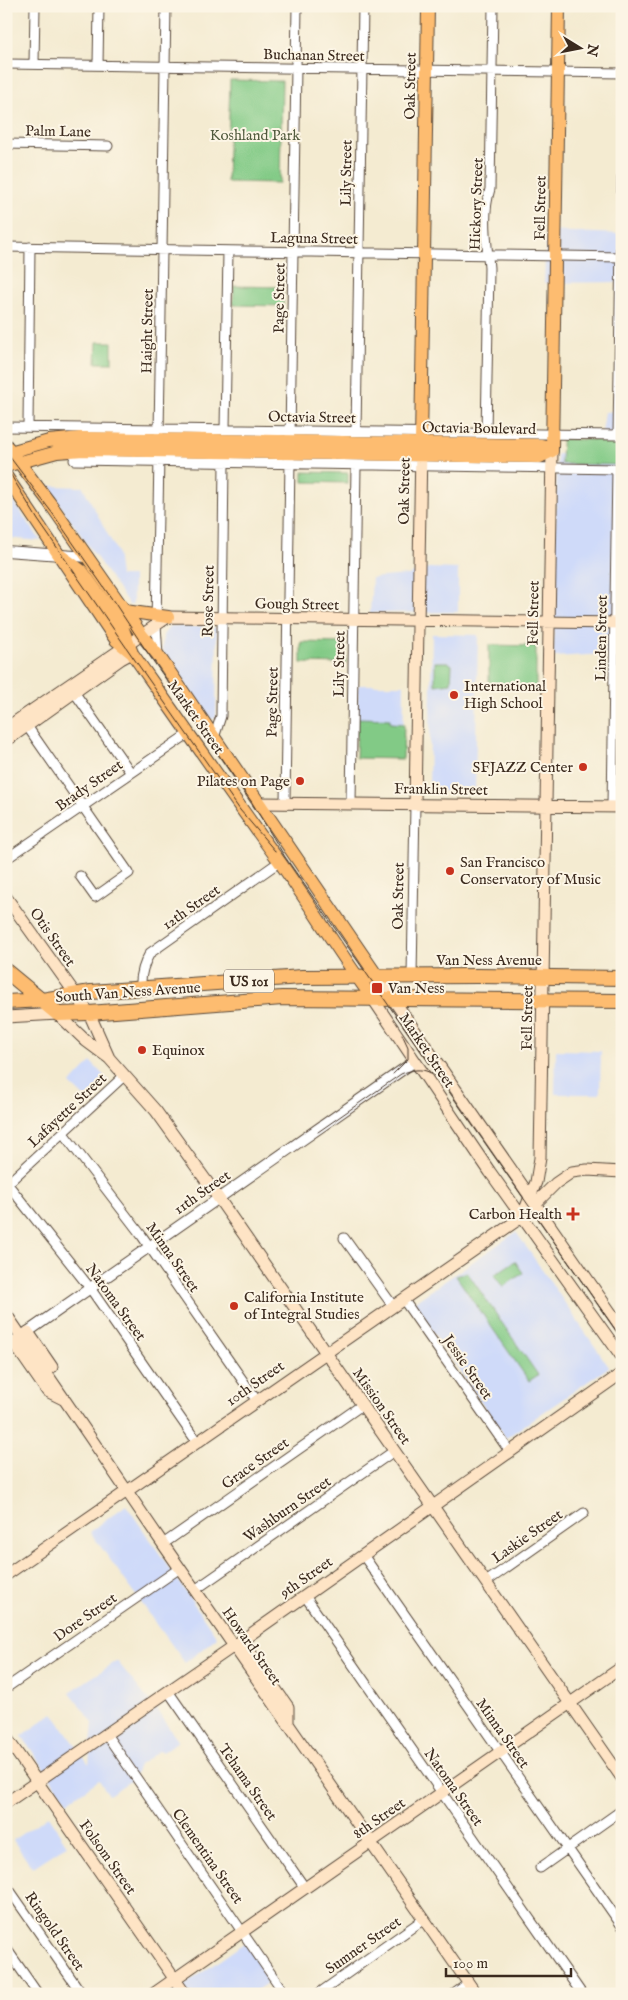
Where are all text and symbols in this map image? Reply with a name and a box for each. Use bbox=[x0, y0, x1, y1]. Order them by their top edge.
north arrow bbox=[556, 22, 606, 72]
text: N bbox=[582, 42, 602, 58]
street label: Buchanan Street bbox=[263, 45, 365, 66]
street label: Oak Street bbox=[400, 52, 421, 120]
street label: Palm Lane bbox=[25, 121, 91, 142]
park label: Koshland Park bbox=[210, 126, 301, 145]
street label: Lily Street bbox=[336, 140, 357, 206]
street label: Hickory Street bbox=[465, 157, 488, 251]
street label: Fell Street bbox=[530, 175, 551, 241]
street label: Laguna Street bbox=[270, 228, 358, 249]
street label: Page Street bbox=[269, 263, 290, 333]
street label: Haight Street bbox=[137, 288, 158, 374]
street label: Octavia Street bbox=[268, 407, 356, 428]
street label: Octavia Boulevard bbox=[422, 418, 537, 439]
street label: Oak Street bbox=[394, 457, 415, 525]
street label: Rose Street bbox=[198, 565, 219, 637]
street label: Fell Street bbox=[523, 580, 544, 646]
street label: Gough Street bbox=[255, 594, 339, 615]
street label: Linden Street bbox=[591, 595, 612, 681]
street label: Lily Street bbox=[329, 631, 350, 697]
street label: Page Street bbox=[262, 667, 283, 737]
street label: Market Street bbox=[163, 676, 228, 758]
place label: International High School bbox=[464, 677, 547, 713]
marker: International High School bbox=[448, 689, 460, 701]
street label: Brady Street bbox=[52, 755, 127, 815]
place label: SFJAZZ Center bbox=[472, 758, 573, 777]
marker: SFJAZZ Center bbox=[577, 761, 589, 773]
place label: Pilates on Page bbox=[197, 772, 290, 791]
marker: Pilates on Page bbox=[294, 775, 306, 787]
street label: Franklin Street bbox=[394, 779, 488, 800]
place label: San Francisco Conservatory of Music bbox=[460, 853, 601, 889]
street label: Oak Street bbox=[388, 862, 409, 930]
marker: San Francisco Conservatory of Music bbox=[444, 865, 456, 877]
street label: 12th Street bbox=[159, 881, 224, 934]
street label: Otis Street bbox=[25, 904, 80, 970]
street label: Van Ness Avenue bbox=[435, 951, 542, 970]
road number: US 101 bbox=[224, 969, 274, 992]
street label: South Van Ness Avenue bbox=[55, 978, 201, 1007]
place label: Van Ness bbox=[387, 979, 445, 998]
marker: Van Ness bbox=[370, 981, 384, 995]
street label: Fell Street bbox=[517, 985, 538, 1051]
street label: Market Street bbox=[395, 1009, 459, 1091]
place label: Equinox bbox=[152, 1041, 206, 1060]
marker: Equinox bbox=[136, 1044, 148, 1056]
street label: Lafayette Street bbox=[24, 1069, 111, 1152]
street label: 11th Street bbox=[170, 1166, 234, 1219]
place label: Carbon Health bbox=[469, 1205, 562, 1224]
marker: Carbon Health bbox=[566, 1207, 580, 1221]
street label: Minna Street bbox=[142, 1219, 204, 1296]
street label: Natoma Street bbox=[81, 1260, 150, 1345]
place label: California Institute of Integral Studies bbox=[244, 1288, 364, 1324]
marker: California Institute of Integral Studies bbox=[228, 1300, 240, 1312]
street label: Jessie Street bbox=[437, 1330, 497, 1403]
street label: 10th Street bbox=[223, 1357, 288, 1410]
street label: Mission Street bbox=[348, 1364, 415, 1448]
street label: Grace Street bbox=[218, 1433, 293, 1493]
street label: Washburn Street bbox=[240, 1472, 335, 1547]
street label: Laskie Street bbox=[488, 1505, 566, 1568]
street label: 9th Street bbox=[275, 1552, 336, 1603]
street label: Dore Street bbox=[50, 1589, 121, 1646]
street label: Howard Street bbox=[218, 1604, 285, 1689]
street label: Minna Street bbox=[472, 1695, 534, 1772]
street label: Tehama Street bbox=[214, 1740, 281, 1824]
street label: Natoma Street bbox=[420, 1745, 487, 1830]
street label: 8th Street bbox=[349, 1794, 409, 1843]
street label: Clementina Street bbox=[168, 1805, 248, 1908]
street label: Folsom Street bbox=[75, 1816, 140, 1898]
street label: Ringold Street bbox=[20, 1888, 89, 1974]
street label: Sumner Street bbox=[322, 1912, 405, 1978]
scale bar bbox=[446, 1945, 570, 1977]
text: 100 m bbox=[453, 1954, 489, 1973]

